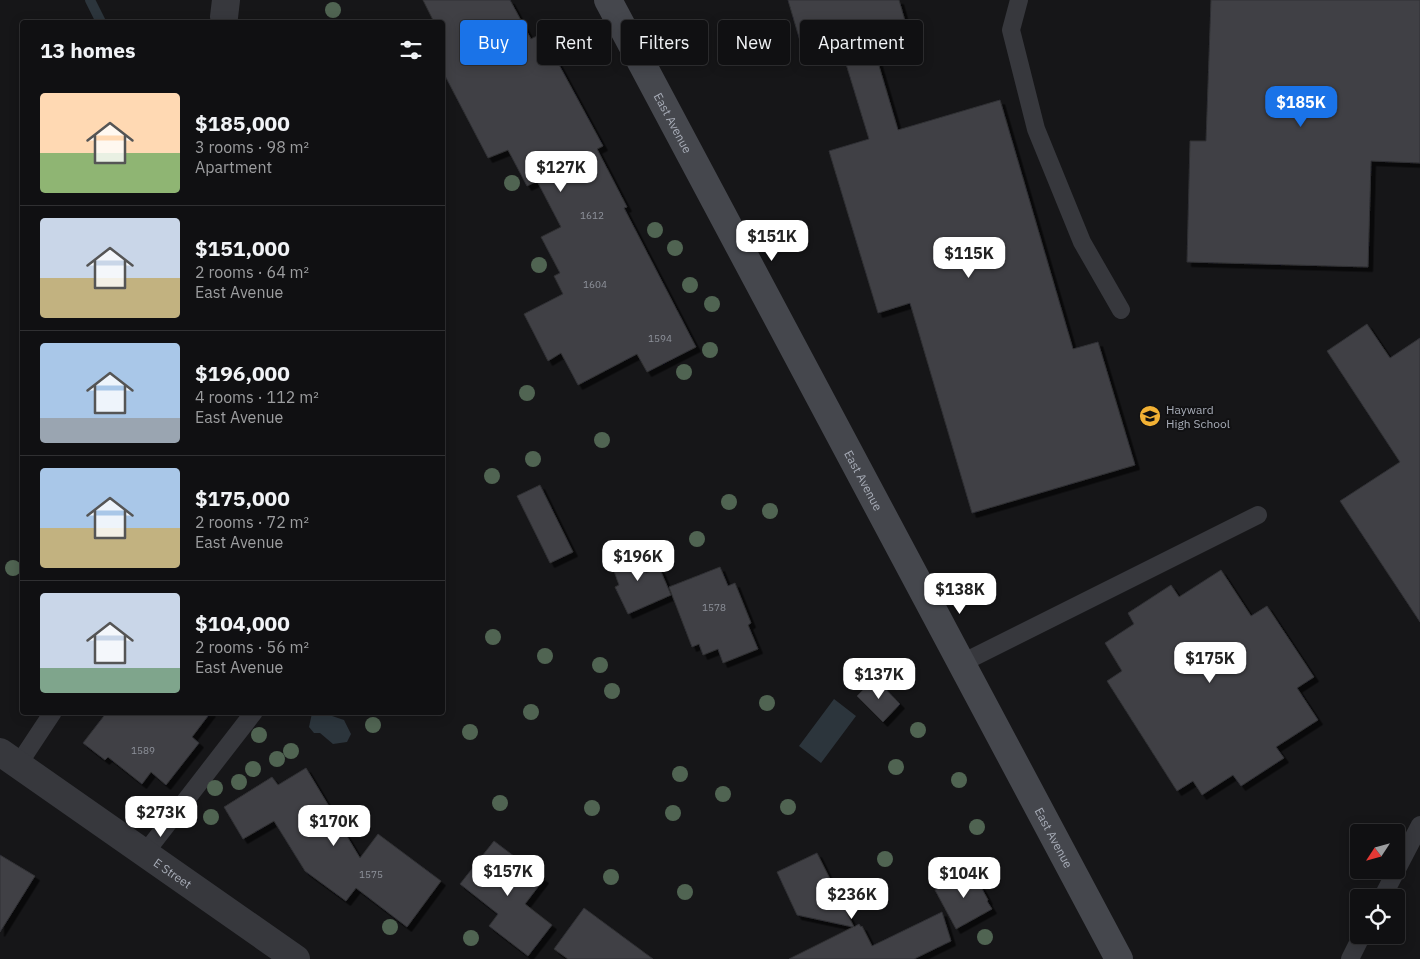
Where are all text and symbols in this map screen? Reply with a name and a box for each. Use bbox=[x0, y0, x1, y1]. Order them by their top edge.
chip: Buy bbox=[460, 20, 527, 65]
chip: Rent bbox=[537, 20, 611, 65]
chip: Filters bbox=[621, 20, 708, 65]
chip: New bbox=[718, 20, 790, 65]
chip: Apartment bbox=[800, 20, 923, 65]
text: 13 homes bbox=[40, 36, 136, 64]
icon: filters bbox=[397, 36, 425, 64]
pin: $185K bbox=[1266, 86, 1336, 128]
street label: East Avenue bbox=[651, 90, 696, 156]
text: $185K bbox=[1276, 92, 1326, 112]
text: $185,000 bbox=[195, 109, 290, 137]
icon: home bbox=[80, 113, 140, 173]
text: 3 rooms · 98 m² bbox=[195, 137, 309, 157]
pin: $127K bbox=[526, 150, 596, 193]
text: Apartment bbox=[195, 157, 272, 177]
text: $127K bbox=[536, 157, 586, 177]
house number: 1612 bbox=[580, 209, 604, 222]
pin: $151K bbox=[737, 220, 807, 262]
text: $151K bbox=[747, 226, 797, 246]
text: $151,000 bbox=[195, 234, 290, 262]
pin: $115K bbox=[934, 236, 1004, 279]
icon: home bbox=[80, 238, 140, 298]
text: $115K bbox=[944, 243, 994, 263]
text: 2 rooms · 64 m² bbox=[195, 262, 309, 282]
house number: 1604 bbox=[583, 278, 607, 291]
text: East Avenue bbox=[195, 282, 283, 302]
house number: 1594 bbox=[648, 332, 672, 345]
text: $196,000 bbox=[195, 359, 290, 387]
icon: home bbox=[80, 363, 140, 423]
text: 4 rooms · 112 m² bbox=[195, 387, 319, 407]
place label: Hayward High School bbox=[1166, 402, 1230, 431]
school or university icon: Hayward High School bbox=[1138, 404, 1162, 428]
text: East Avenue bbox=[195, 407, 283, 427]
street label: East Avenue bbox=[842, 447, 886, 513]
text: $175,000 bbox=[195, 484, 290, 512]
icon: home bbox=[80, 488, 140, 548]
text: 2 rooms · 72 m² bbox=[195, 512, 309, 532]
text: East Avenue bbox=[195, 532, 283, 552]
pin: $196K bbox=[603, 540, 673, 582]
text: $196K bbox=[613, 546, 663, 566]
pin: $138K bbox=[925, 572, 995, 615]
text: $138K bbox=[935, 579, 985, 599]
house number: 1578 bbox=[702, 601, 726, 614]
text: $104,000 bbox=[195, 609, 290, 637]
icon: home bbox=[80, 613, 140, 673]
text: 2 rooms · 56 m² bbox=[195, 637, 309, 657]
pin: $175K bbox=[1175, 642, 1245, 684]
text: $175K bbox=[1185, 648, 1235, 668]
text: East Avenue bbox=[195, 657, 283, 677]
pin: $137K bbox=[844, 658, 914, 700]
text: $137K bbox=[854, 664, 904, 684]
house number: 1589 bbox=[131, 744, 155, 757]
pin: $273K bbox=[126, 796, 196, 838]
text: $273K bbox=[136, 802, 186, 822]
pin: $170K bbox=[299, 804, 369, 847]
street label: East Avenue bbox=[1032, 805, 1077, 871]
text: $170K bbox=[309, 811, 359, 831]
north arrow bbox=[1350, 824, 1405, 879]
map controls bbox=[1350, 824, 1405, 944]
pin: $157K bbox=[473, 854, 543, 897]
street label: E Street bbox=[151, 855, 195, 891]
pin: $104K bbox=[929, 856, 999, 899]
text: $157K bbox=[483, 861, 533, 881]
text: $104K bbox=[939, 863, 989, 883]
house number: 1575 bbox=[359, 868, 383, 881]
pin: $236K bbox=[817, 878, 887, 920]
text: $236K bbox=[827, 884, 877, 904]
button: locate bbox=[1350, 889, 1405, 944]

